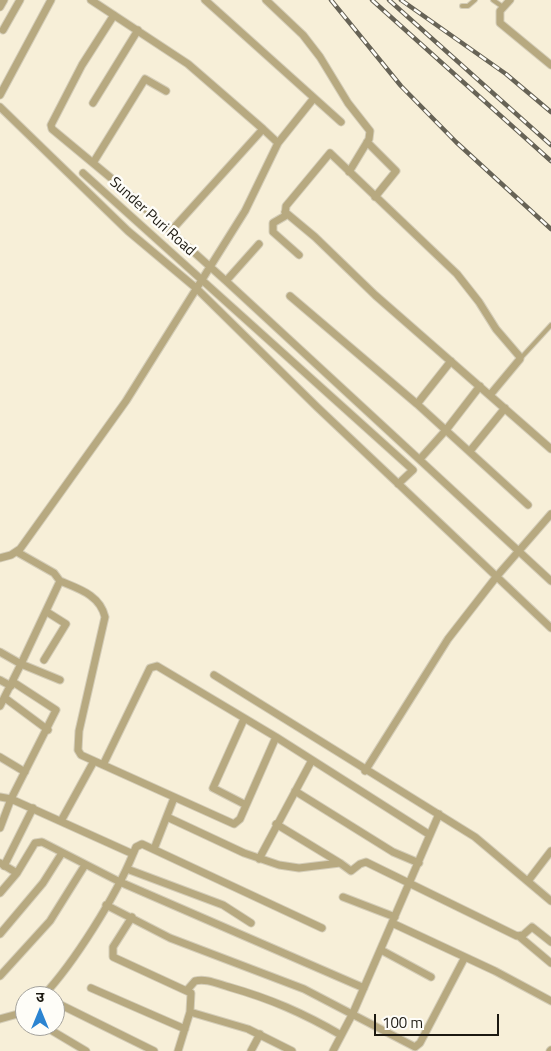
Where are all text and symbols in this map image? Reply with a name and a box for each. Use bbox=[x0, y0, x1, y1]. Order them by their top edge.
street label: Sunder Puri Road bbox=[105, 174, 199, 260]
north arrow bbox=[15, 986, 65, 1036]
text: उ bbox=[36, 986, 44, 1007]
scale bar bbox=[376, 1004, 501, 1036]
text: 100 m bbox=[382, 1011, 423, 1034]

